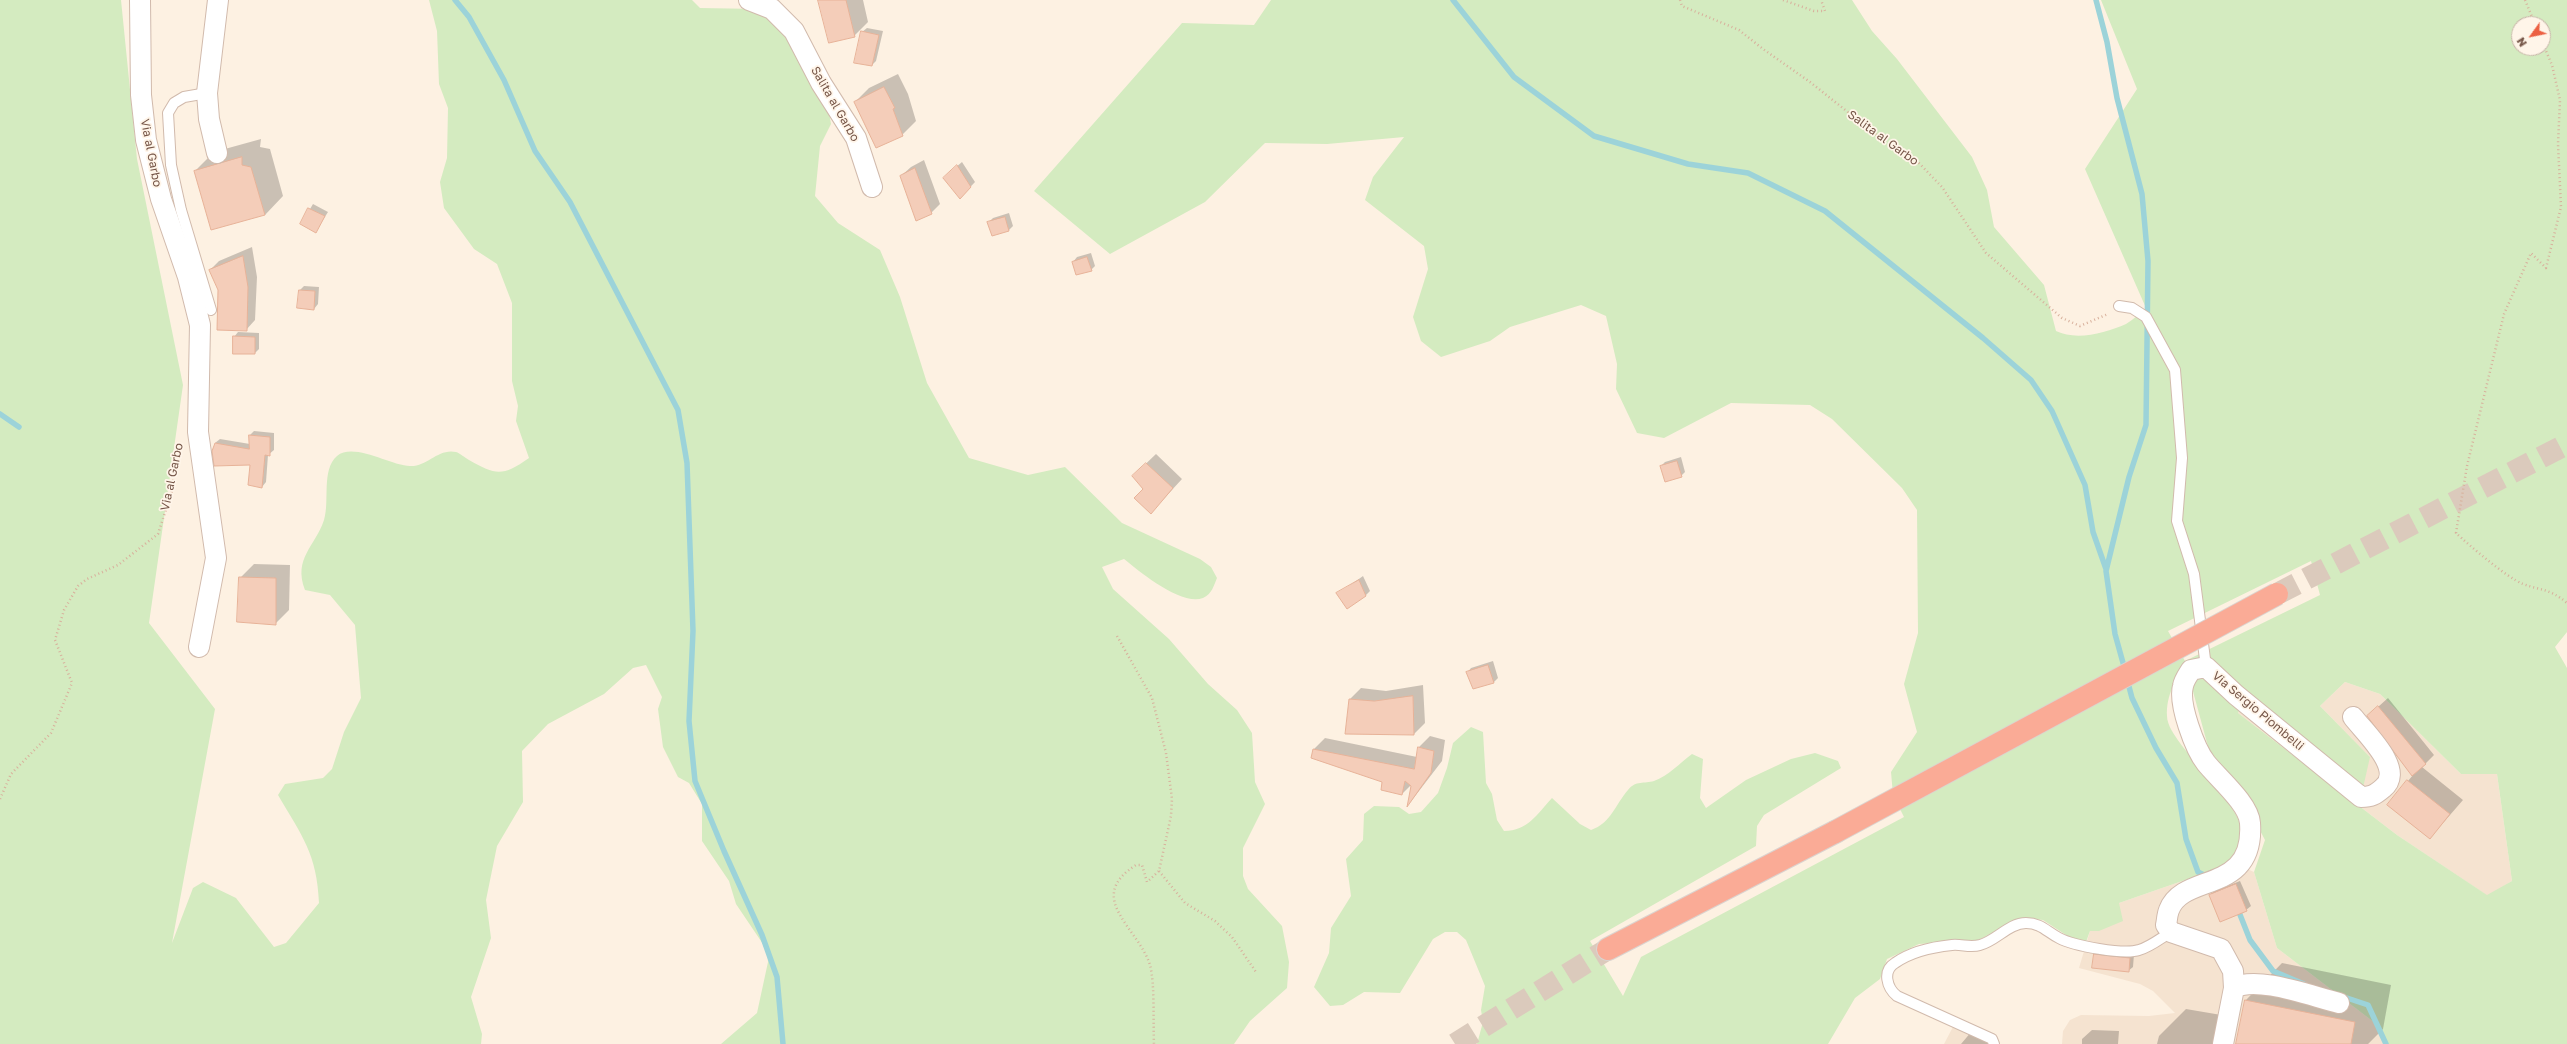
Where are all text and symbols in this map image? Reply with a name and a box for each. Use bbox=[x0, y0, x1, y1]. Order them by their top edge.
north arrow bbox=[2511, 16, 2551, 56]
text: N bbox=[2514, 35, 2529, 49]
street label: Salita al Garbo bbox=[808, 64, 862, 144]
street label: Salita al Garbo bbox=[1845, 107, 1921, 169]
street label: Via al Garbo bbox=[137, 118, 165, 188]
street label: Via al Garbo bbox=[158, 442, 186, 512]
street label: Via Sergio Piombelli bbox=[2209, 668, 2307, 754]

